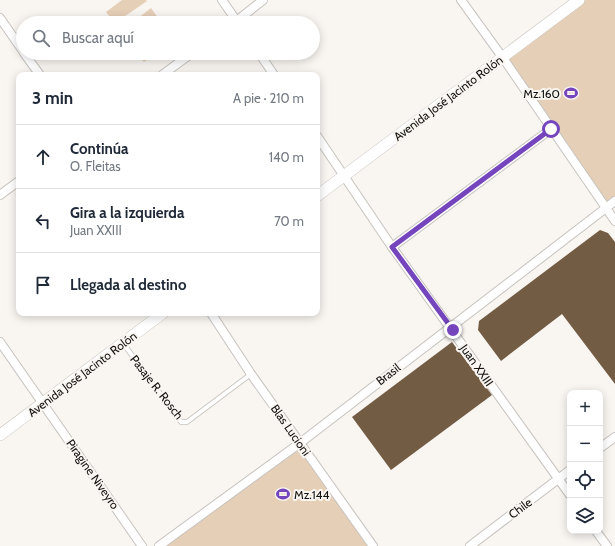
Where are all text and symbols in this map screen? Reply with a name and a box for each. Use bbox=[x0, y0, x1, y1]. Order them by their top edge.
search box bbox=[16, 16, 320, 60]
icon: search bbox=[30, 27, 52, 49]
text: Buscar aquí bbox=[62, 29, 134, 47]
street label: Avenida José Jacinto Rolón bbox=[390, 52, 506, 144]
sports icon: Mz.160 bbox=[563, 85, 579, 101]
place label: Mz.160 bbox=[523, 86, 560, 101]
text: 3 min bbox=[32, 88, 73, 108]
text: A pie · 210 m bbox=[233, 90, 304, 106]
route start bbox=[542, 120, 560, 138]
text: Continúa bbox=[70, 140, 128, 158]
icon: ahead bbox=[32, 146, 54, 168]
text: 140 m bbox=[269, 149, 304, 165]
text: O. Fleitas bbox=[70, 158, 121, 174]
text: Gira a la izquierda bbox=[70, 204, 184, 222]
icon: left bbox=[32, 210, 54, 232]
text: 70 m bbox=[274, 213, 304, 229]
text: Juan XXIII bbox=[70, 222, 122, 238]
icon: arrive bbox=[32, 274, 54, 296]
text: Llegada al destino bbox=[70, 276, 186, 294]
route end bbox=[444, 321, 462, 339]
street label: Avenida José Jacinto Rolón bbox=[24, 328, 140, 420]
street label: Juan XXIII bbox=[457, 340, 497, 389]
street label: Pasaje R. Rosch bbox=[127, 352, 187, 422]
street label: Brasil bbox=[373, 360, 403, 388]
map controls bbox=[567, 390, 603, 534]
button: + bbox=[567, 390, 603, 426]
street label: Blas Lucioni bbox=[268, 401, 314, 459]
button: − bbox=[567, 426, 603, 462]
street label: Piragine Niveyro bbox=[63, 436, 123, 512]
button: locate bbox=[567, 462, 603, 498]
sports icon: Mz.144 bbox=[275, 486, 291, 502]
place label: Mz.144 bbox=[294, 487, 329, 502]
street label: Chile bbox=[505, 494, 535, 522]
button: layers bbox=[567, 498, 603, 534]

